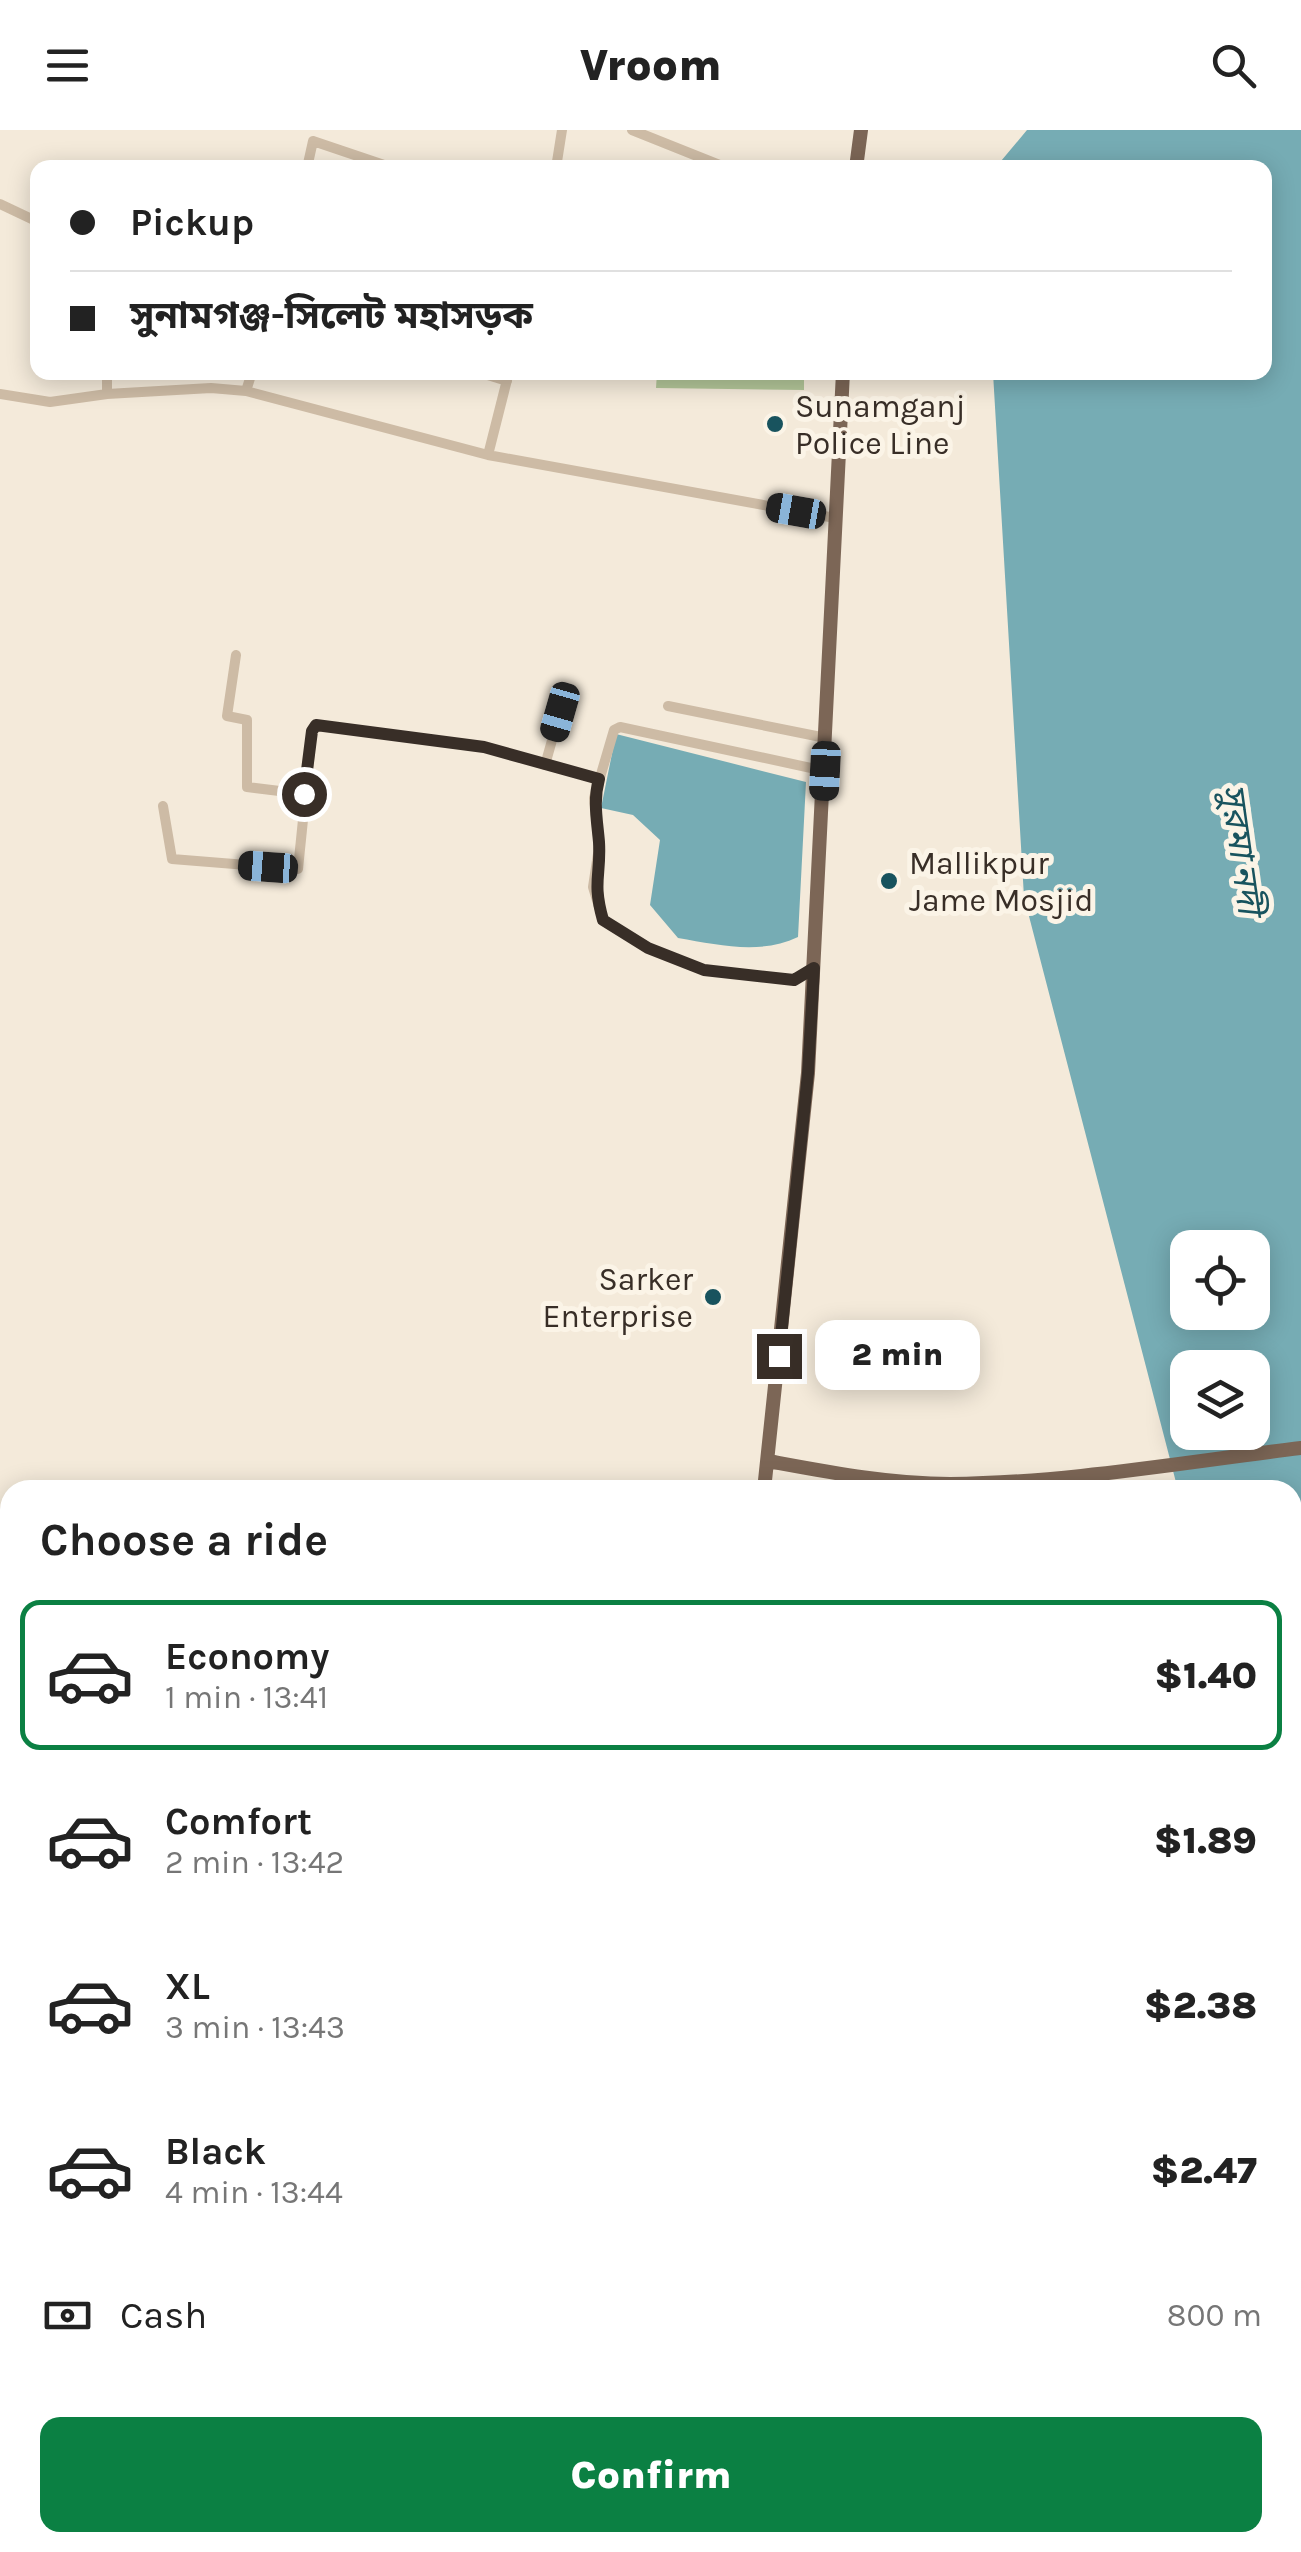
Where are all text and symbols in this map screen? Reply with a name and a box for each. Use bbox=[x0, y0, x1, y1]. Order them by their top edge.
icon: menu bbox=[40, 38, 95, 93]
icon: search bbox=[1206, 38, 1261, 93]
text: Vroom bbox=[579, 39, 722, 91]
text: Pickup bbox=[130, 200, 254, 245]
text: সুনামগঞ্জ-সিলেট মহাসড়ক bbox=[130, 293, 533, 338]
place label: Sunamganj Police Line bbox=[795, 388, 966, 462]
marker: Sunamganj Police Line bbox=[764, 413, 786, 435]
car bbox=[764, 491, 828, 531]
car bbox=[537, 679, 583, 745]
car bbox=[808, 740, 842, 802]
route start bbox=[282, 772, 327, 817]
water label: সুরমা নদী bbox=[1212, 781, 1271, 923]
place label: Mallikpur Jame Mosjid bbox=[909, 845, 1093, 919]
car bbox=[237, 850, 299, 884]
marker: Mallikpur Jame Mosjid bbox=[878, 870, 900, 892]
map controls bbox=[1170, 1230, 1270, 1450]
button: locate bbox=[1170, 1230, 1270, 1330]
place label: Sarker Enterprise bbox=[543, 1261, 693, 1335]
marker: Sarker Enterprise bbox=[702, 1286, 724, 1308]
callout: 2 min bbox=[814, 1321, 979, 1391]
route end bbox=[757, 1334, 802, 1379]
text: 2 min bbox=[852, 1336, 943, 1373]
button: layers bbox=[1170, 1350, 1270, 1450]
text: Choose a ride bbox=[40, 1514, 328, 1566]
icon: car bbox=[45, 1630, 135, 1720]
text: Economy bbox=[165, 1634, 329, 1679]
text: $1.40 bbox=[1155, 1653, 1257, 1698]
text: 1 min · 13:41 bbox=[165, 1679, 328, 1716]
icon: car bbox=[45, 1795, 135, 1885]
text: Comfort bbox=[165, 1799, 312, 1844]
text: $1.89 bbox=[1154, 1818, 1257, 1863]
text: 2 min · 13:42 bbox=[165, 1844, 344, 1881]
icon: car bbox=[45, 1960, 135, 2050]
text: XL bbox=[165, 1964, 210, 2009]
text: $2.38 bbox=[1144, 1983, 1257, 2028]
text: 3 min · 13:43 bbox=[165, 2009, 345, 2046]
icon: car bbox=[45, 2125, 135, 2215]
text: Black bbox=[165, 2129, 266, 2174]
text: $2.47 bbox=[1151, 2148, 1257, 2193]
text: 4 min · 13:44 bbox=[165, 2174, 343, 2211]
icon: cash bbox=[40, 2288, 95, 2343]
text: Cash bbox=[120, 2293, 207, 2338]
text: 800 m bbox=[1167, 2297, 1262, 2334]
button: Confirm bbox=[40, 2417, 1262, 2532]

